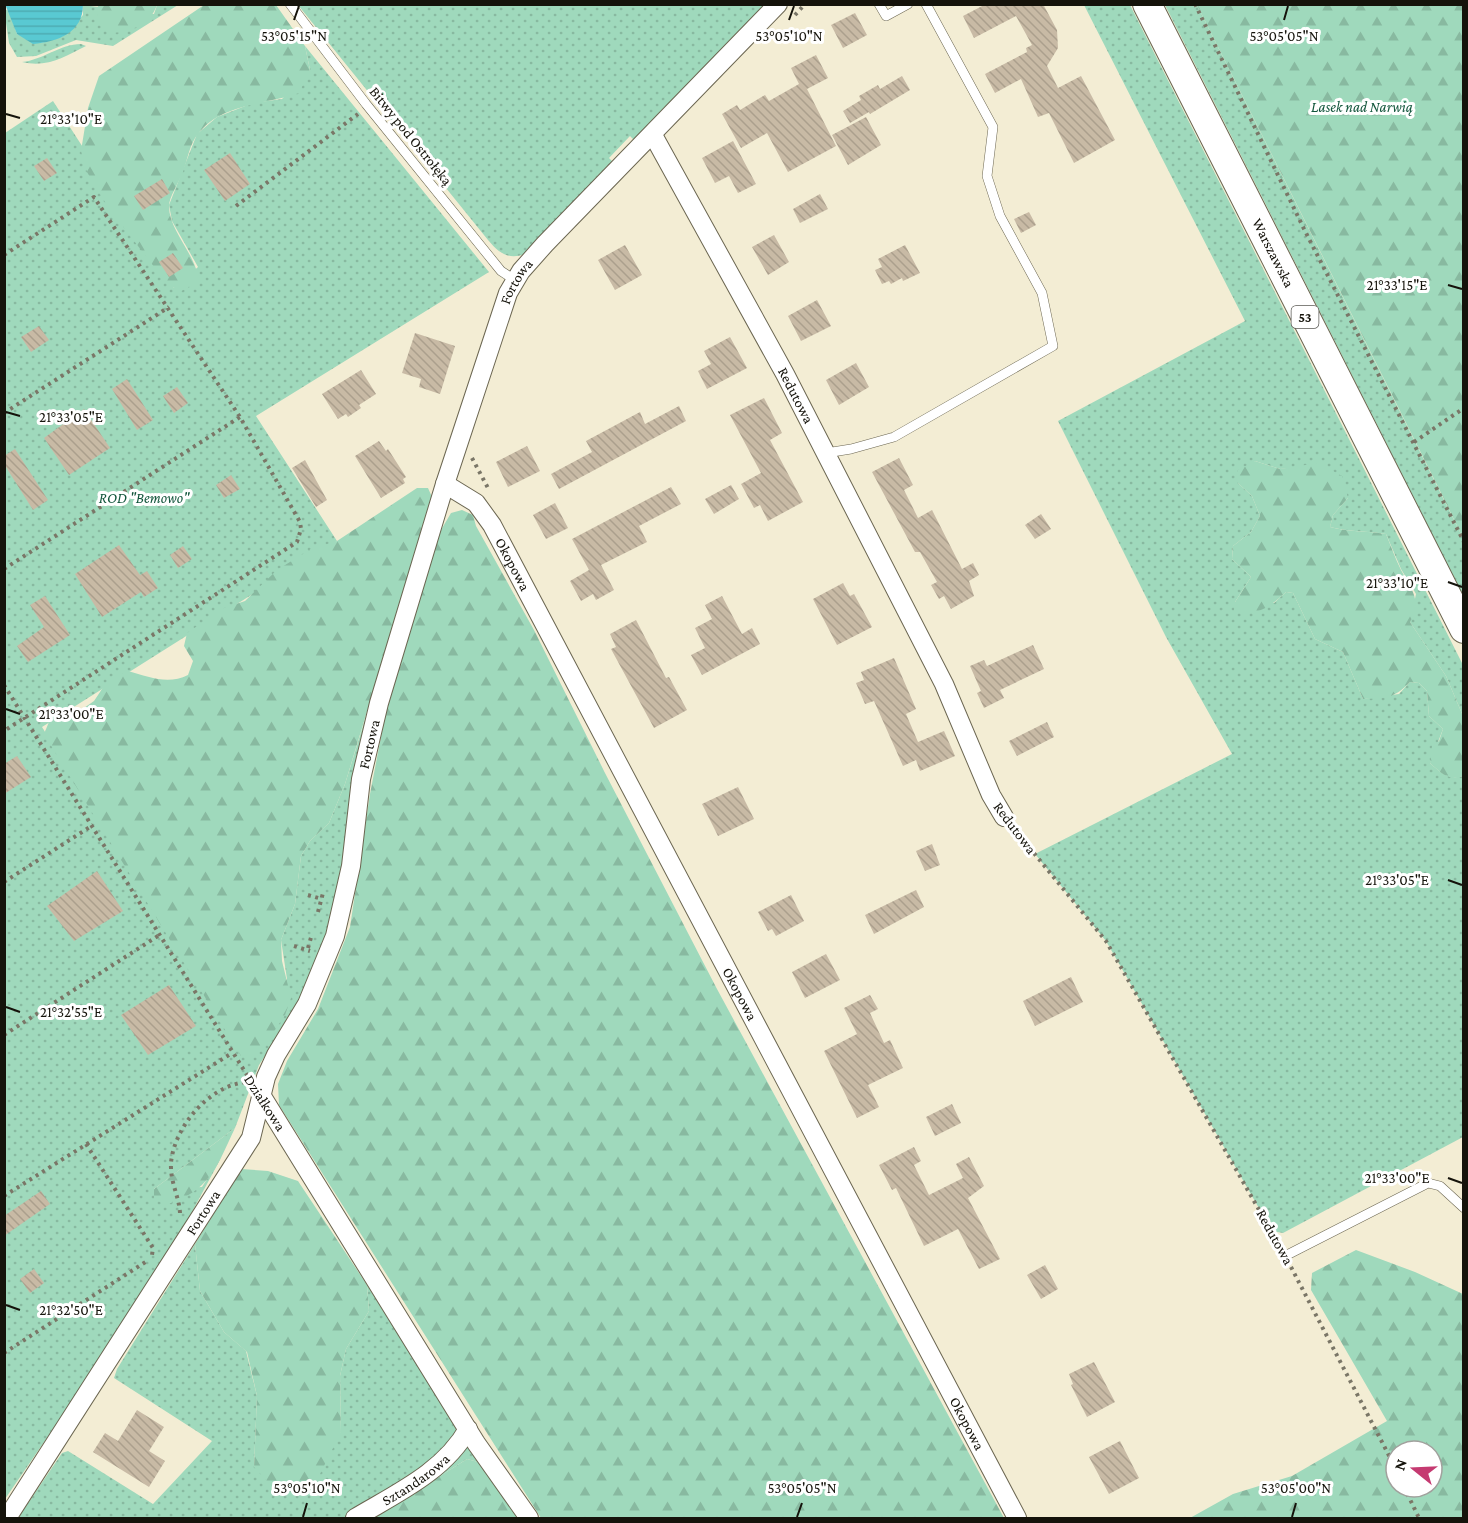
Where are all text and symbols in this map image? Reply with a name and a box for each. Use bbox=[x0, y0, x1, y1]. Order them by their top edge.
text: 53°05'15"N bbox=[261, 28, 327, 44]
text: 53°05'10"N bbox=[755, 28, 823, 44]
text: 53°05'05"N bbox=[1249, 28, 1319, 44]
street label: Bitwy pod Ostrołęką bbox=[366, 84, 456, 190]
park label: Lasek nad Narwią bbox=[1311, 99, 1413, 116]
text: 21°33'10"E bbox=[40, 111, 102, 127]
street label: Warszawska bbox=[1249, 216, 1297, 290]
street label: Fortowa bbox=[497, 256, 536, 306]
text: 21°33'15"E bbox=[1367, 277, 1427, 293]
road number: 53 bbox=[1292, 306, 1318, 328]
street label: Redutowa bbox=[775, 365, 817, 426]
text: 21°33'05"E bbox=[39, 409, 103, 425]
park label: ROD "Bemowo" bbox=[99, 490, 190, 506]
street label: Okopowa bbox=[492, 535, 533, 594]
text: 21°33'10"E bbox=[1366, 575, 1428, 591]
text: 21°33'00"E bbox=[38, 706, 104, 722]
street label: Fortowa bbox=[356, 718, 383, 770]
street label: Redutowa bbox=[990, 799, 1040, 857]
text: 21°33'05"E bbox=[1365, 872, 1429, 888]
street label: Okopowa bbox=[719, 965, 761, 1023]
text: 21°32'55"E bbox=[40, 1004, 102, 1020]
street label: Działkowa bbox=[241, 1072, 289, 1134]
text: 21°33'00"E bbox=[1364, 1170, 1430, 1186]
street label: Fortowa bbox=[183, 1187, 223, 1238]
street label: Redutowa bbox=[1253, 1207, 1297, 1267]
text: 21°32'50"E bbox=[39, 1302, 103, 1318]
street label: Okopowa bbox=[947, 1394, 988, 1453]
north arrow bbox=[1384, 1439, 1444, 1499]
street label: Sztandarowa bbox=[379, 1451, 453, 1509]
text: N bbox=[1390, 1457, 1410, 1472]
text: 53°05'10"N bbox=[273, 1480, 341, 1496]
text: 53°05'05"N bbox=[767, 1480, 837, 1496]
text: 53°05'00"N bbox=[1261, 1480, 1331, 1496]

